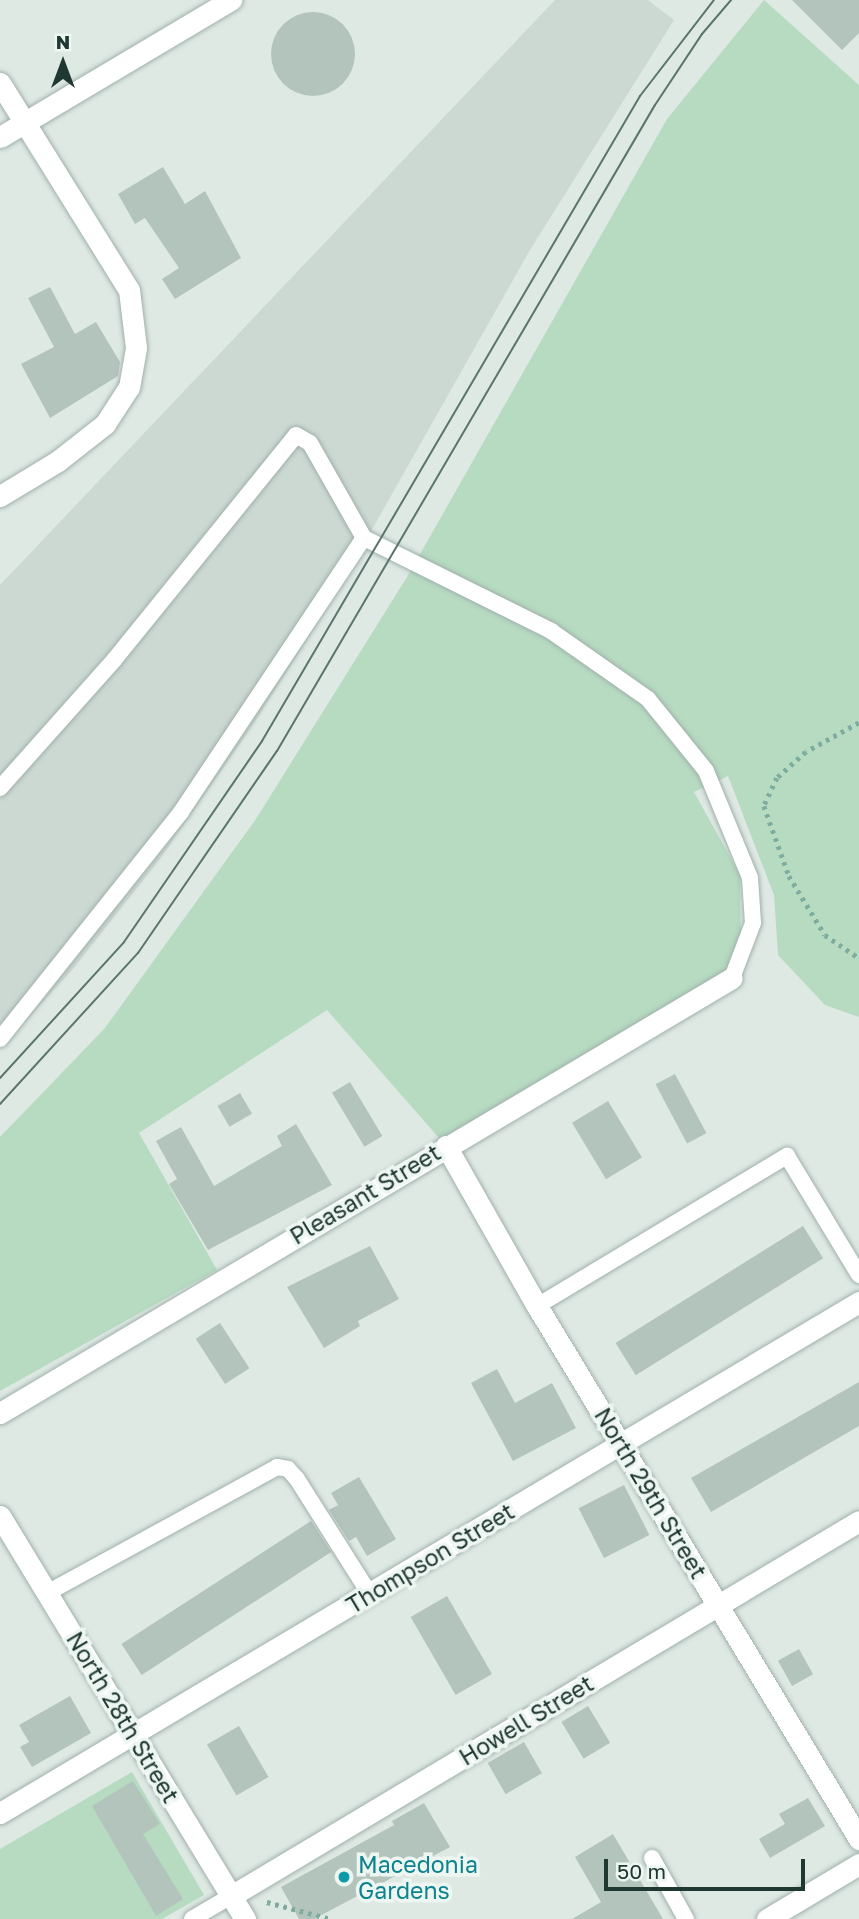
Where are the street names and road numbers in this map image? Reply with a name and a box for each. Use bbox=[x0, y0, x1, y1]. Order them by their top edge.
street label: Pleasant Street bbox=[285, 1138, 445, 1250]
street label: North 29th Street bbox=[589, 1403, 713, 1583]
street label: Thompson Street bbox=[341, 1497, 519, 1619]
street label: North 28th Street bbox=[61, 1627, 185, 1807]
street label: Howell Street bbox=[454, 1669, 598, 1771]

